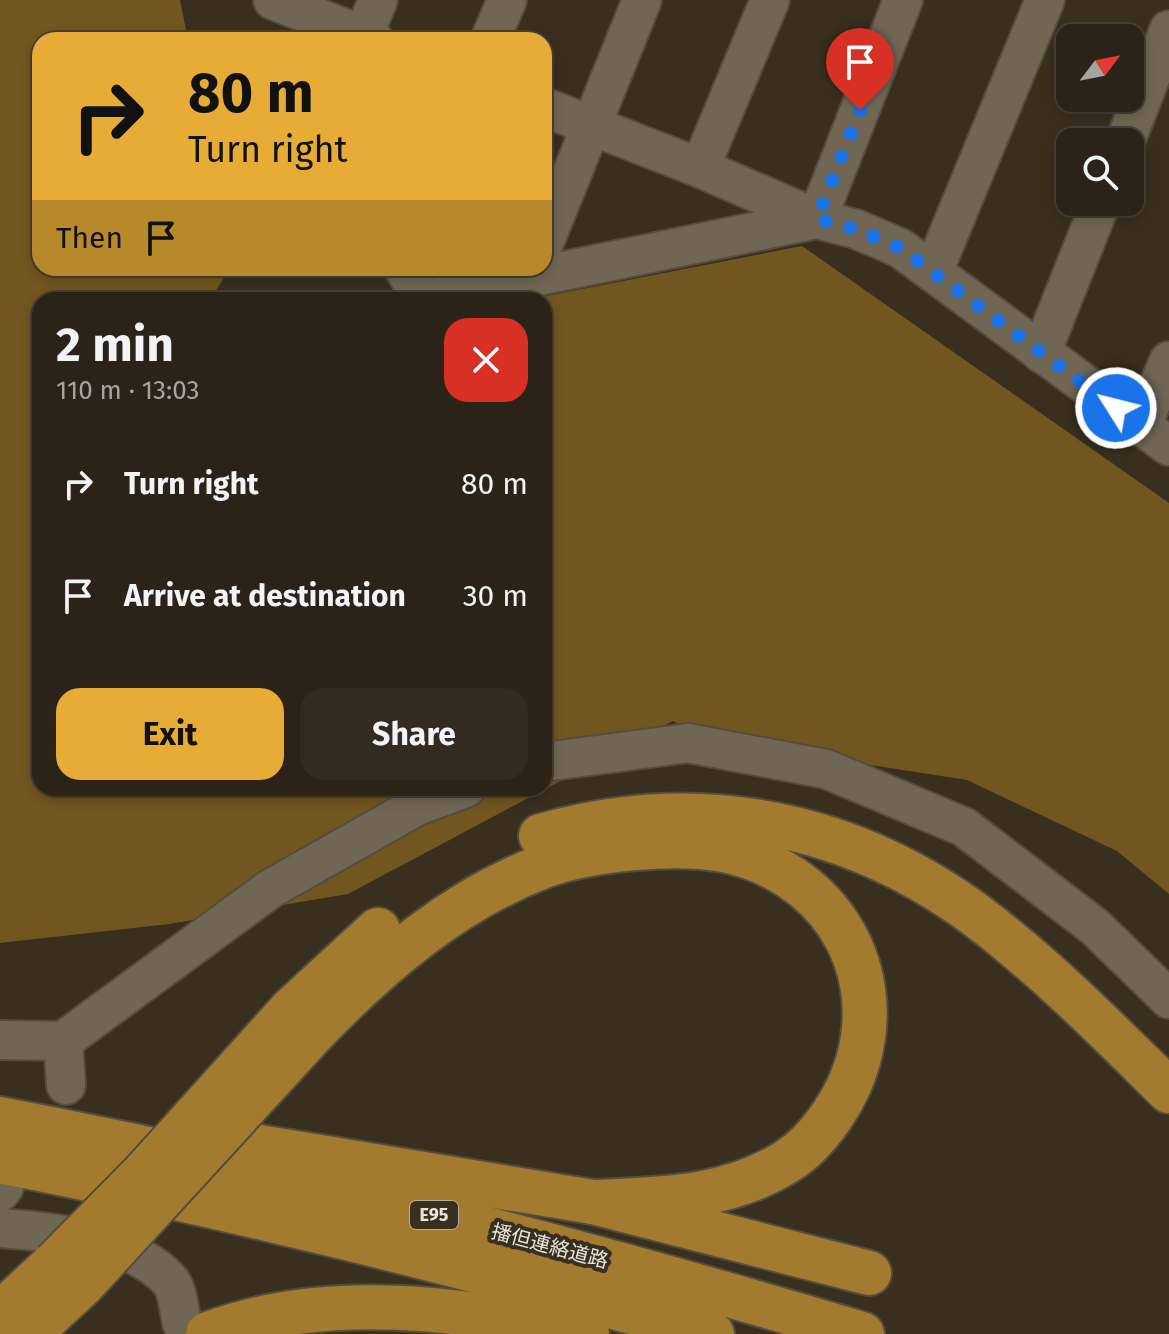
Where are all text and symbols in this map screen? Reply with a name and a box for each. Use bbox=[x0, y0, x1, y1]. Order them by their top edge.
north arrow bbox=[1056, 24, 1144, 112]
map controls bbox=[1056, 24, 1144, 216]
pin bbox=[826, 28, 894, 110]
icon: arrive bbox=[838, 40, 882, 84]
text: 80 m bbox=[188, 60, 314, 127]
icon: right bbox=[56, 64, 160, 168]
text: Turn right bbox=[188, 128, 348, 172]
button: search bbox=[1056, 128, 1144, 216]
icon: arrive bbox=[139, 216, 183, 260]
text: Then bbox=[56, 220, 123, 256]
text: 2 min bbox=[56, 316, 174, 374]
button: close bbox=[444, 318, 528, 402]
position arrow bbox=[1074, 366, 1158, 450]
text: 110 m · 13:03 bbox=[56, 375, 200, 406]
icon: right bbox=[56, 462, 100, 506]
text: Turn right bbox=[124, 466, 259, 502]
text: 80 m bbox=[461, 466, 528, 502]
icon: arrive bbox=[56, 574, 100, 618]
text: Arrive at destination bbox=[124, 578, 406, 614]
text: 30 m bbox=[463, 578, 528, 614]
button: Exit bbox=[56, 688, 284, 780]
button: Share bbox=[300, 688, 528, 780]
road number: E95 bbox=[410, 1201, 458, 1229]
street label: 播但連絡道路 bbox=[489, 1219, 611, 1273]

